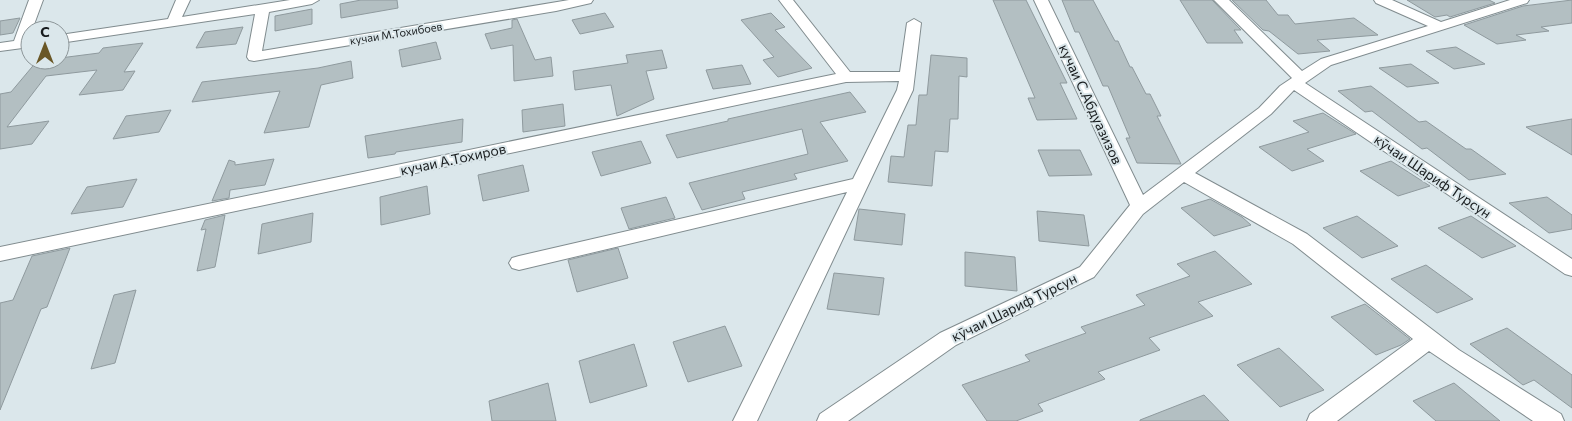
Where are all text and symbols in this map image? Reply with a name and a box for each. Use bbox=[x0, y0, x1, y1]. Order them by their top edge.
street label: кучаи М.Тохибоев bbox=[349, 19, 443, 47]
north arrow bbox=[20, 20, 70, 70]
text: С bbox=[40, 23, 50, 40]
street label: кучаи С.Абдуазизов bbox=[1056, 41, 1126, 167]
street label: кӯчаи Шариф Турсун bbox=[1371, 130, 1495, 222]
street label: кучаи А.Тохиров bbox=[399, 140, 507, 178]
street label: кӯчаи Шариф Турсун bbox=[948, 269, 1080, 345]

